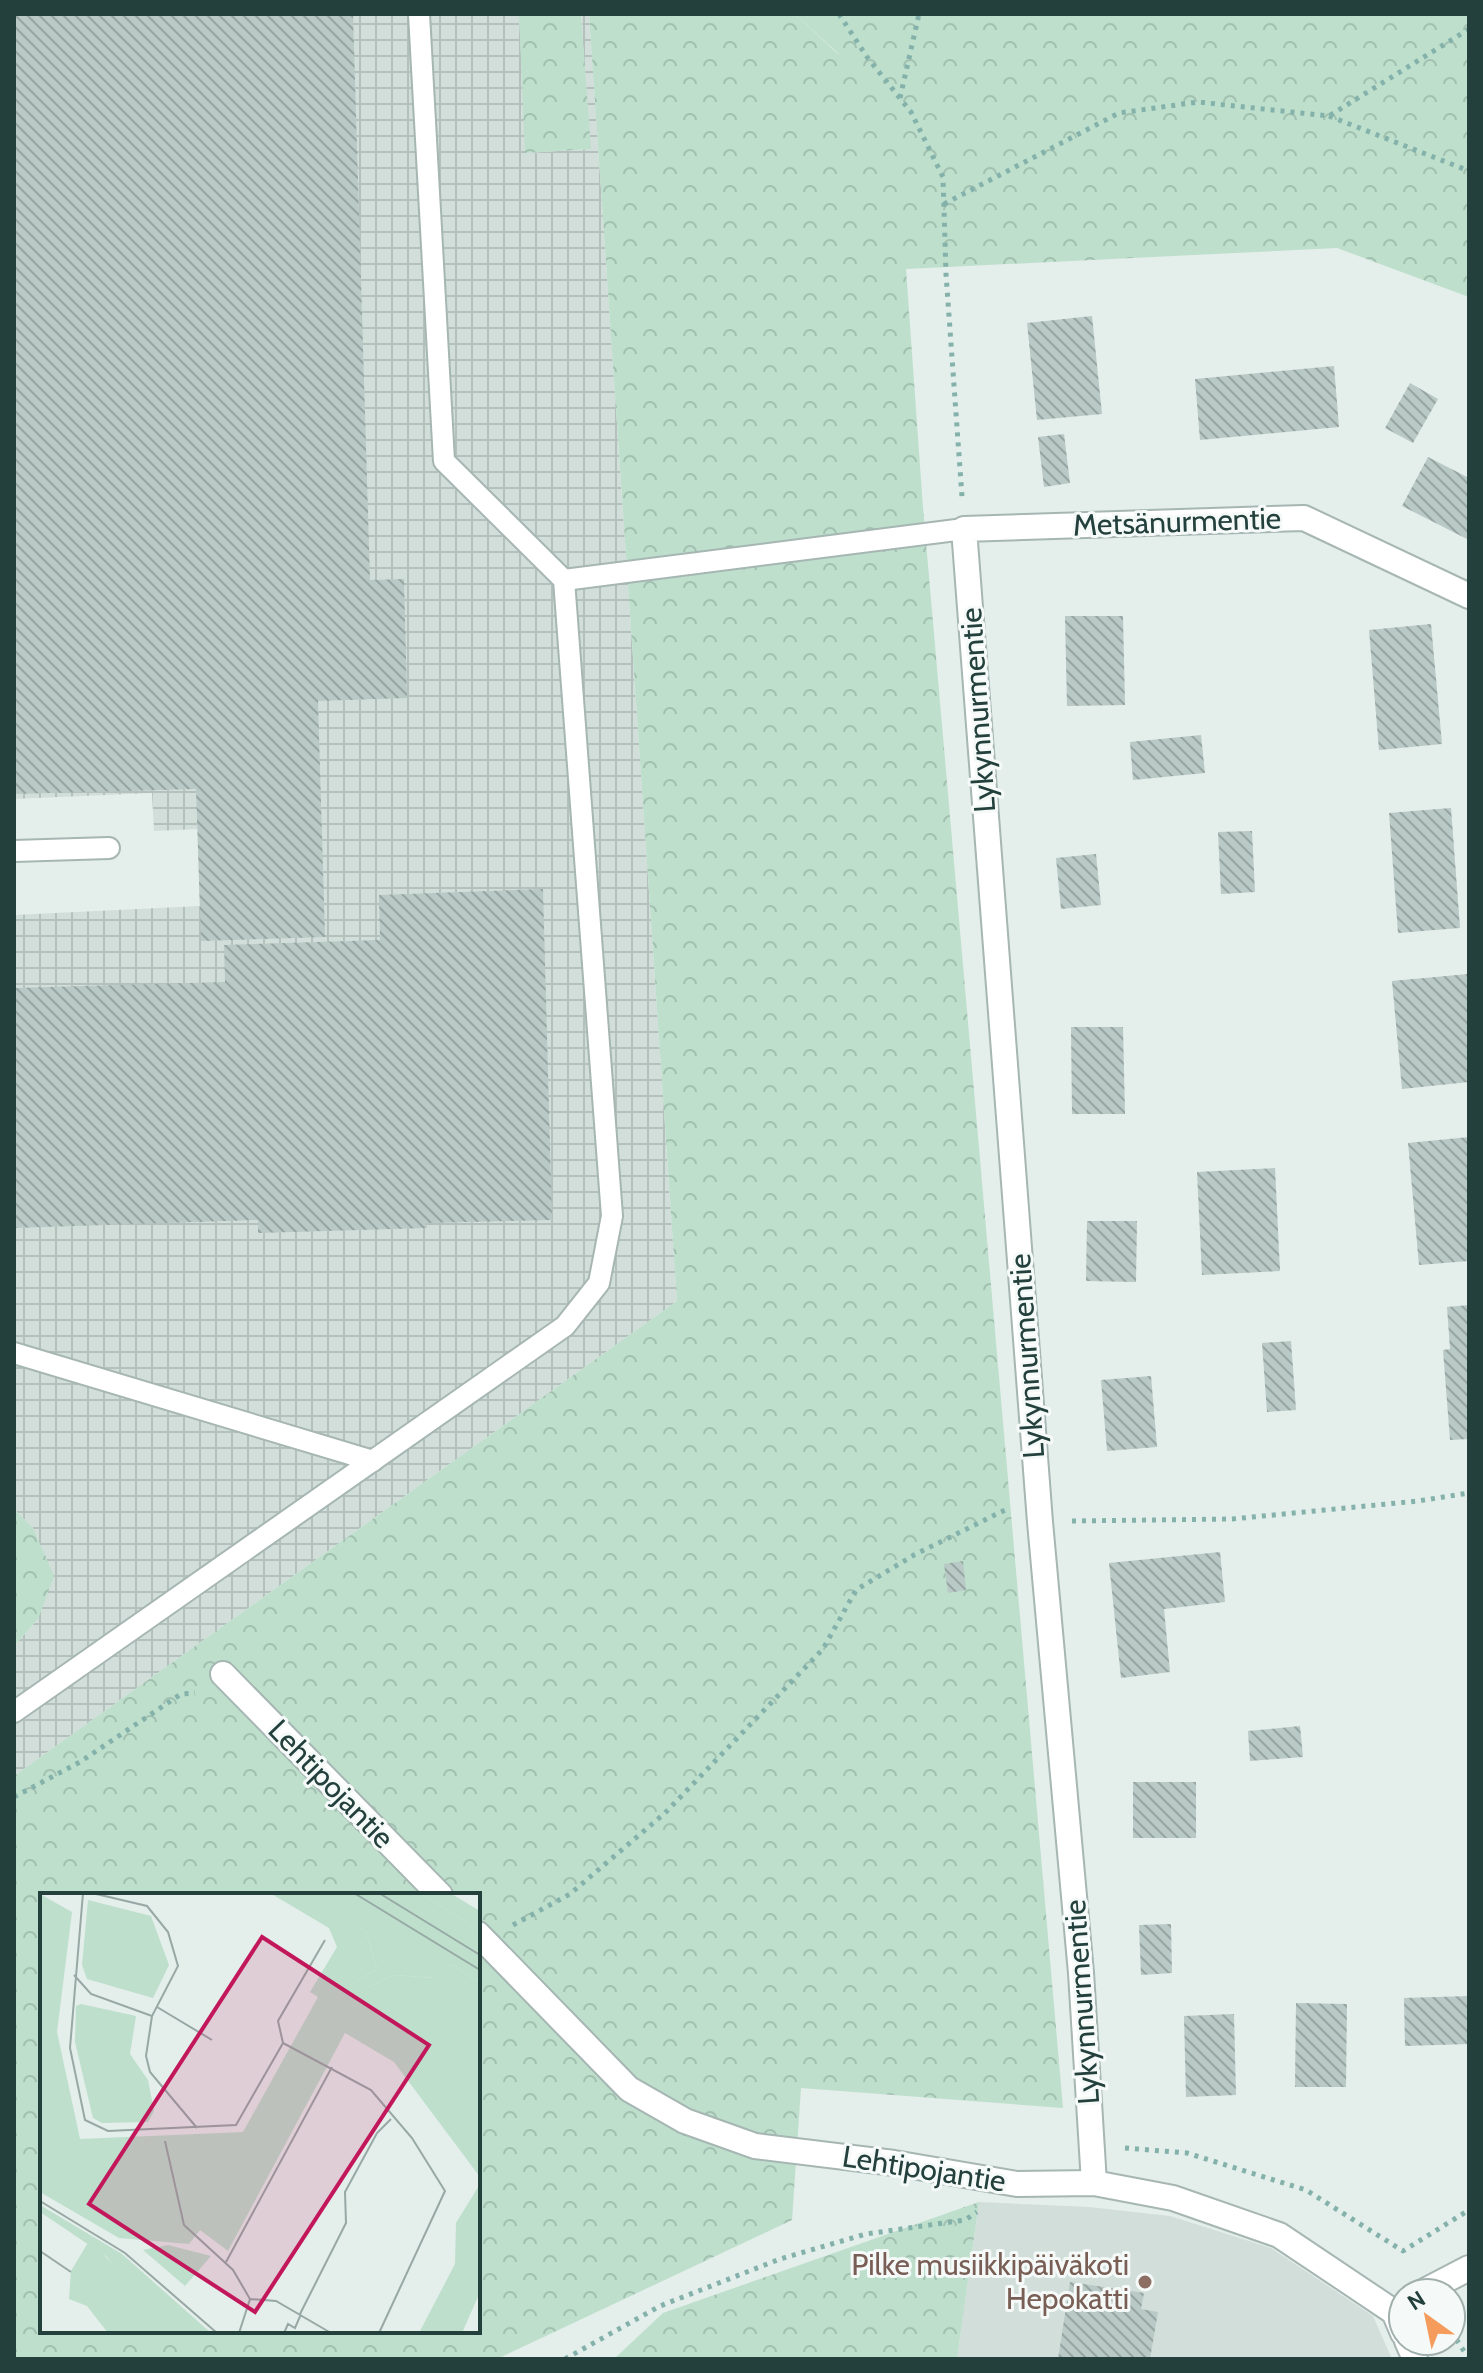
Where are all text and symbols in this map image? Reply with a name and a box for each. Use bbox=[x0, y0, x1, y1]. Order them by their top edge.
street label: Metsänurmentie bbox=[1072, 499, 1282, 544]
street label: Lykynnurmentie bbox=[952, 606, 1003, 814]
street label: Lykynnurmentie bbox=[1001, 1252, 1052, 1460]
street label: Lehtipojantie bbox=[261, 1711, 402, 1856]
inset map bbox=[40, 1893, 480, 2333]
street label: Lykynnurmentie bbox=[1056, 1898, 1107, 2106]
street label: Lehtipojantie bbox=[840, 2137, 1008, 2200]
place label: Pilke musiikkipäiväkoti Hepokatti bbox=[851, 2246, 1129, 2317]
marker: Pilke musiikkipäiväkoti Hepokatti bbox=[1136, 2273, 1154, 2291]
north arrow bbox=[1387, 2277, 1467, 2357]
text: N bbox=[1403, 2285, 1430, 2316]

